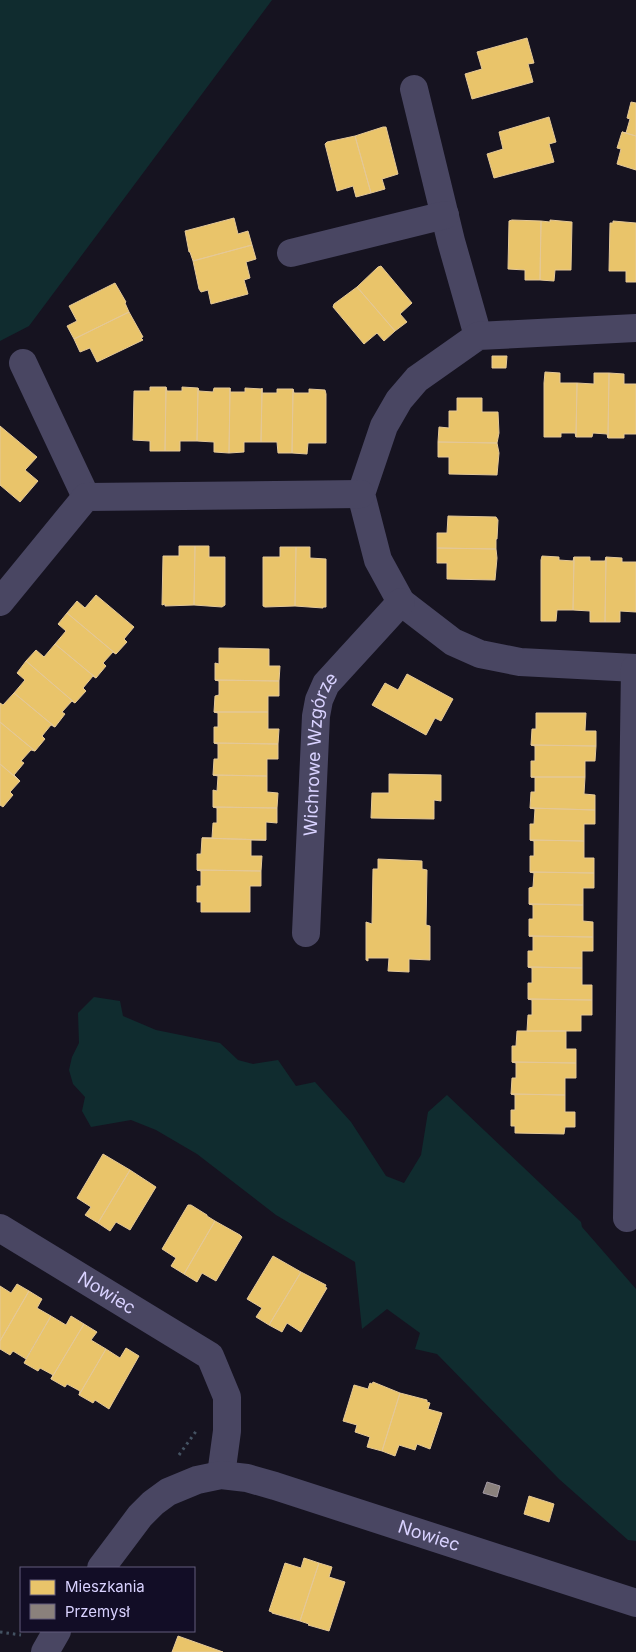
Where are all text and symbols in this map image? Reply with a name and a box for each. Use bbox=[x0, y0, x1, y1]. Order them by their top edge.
street label: Wichrowe Wzgórze bbox=[299, 668, 342, 837]
street label: Nowiec bbox=[74, 1267, 140, 1318]
street label: Nowiec bbox=[395, 1516, 463, 1555]
legend bbox=[20, 1567, 195, 1632]
text: Mieszkania bbox=[65, 1577, 145, 1596]
text: Przemysł bbox=[65, 1602, 130, 1621]

